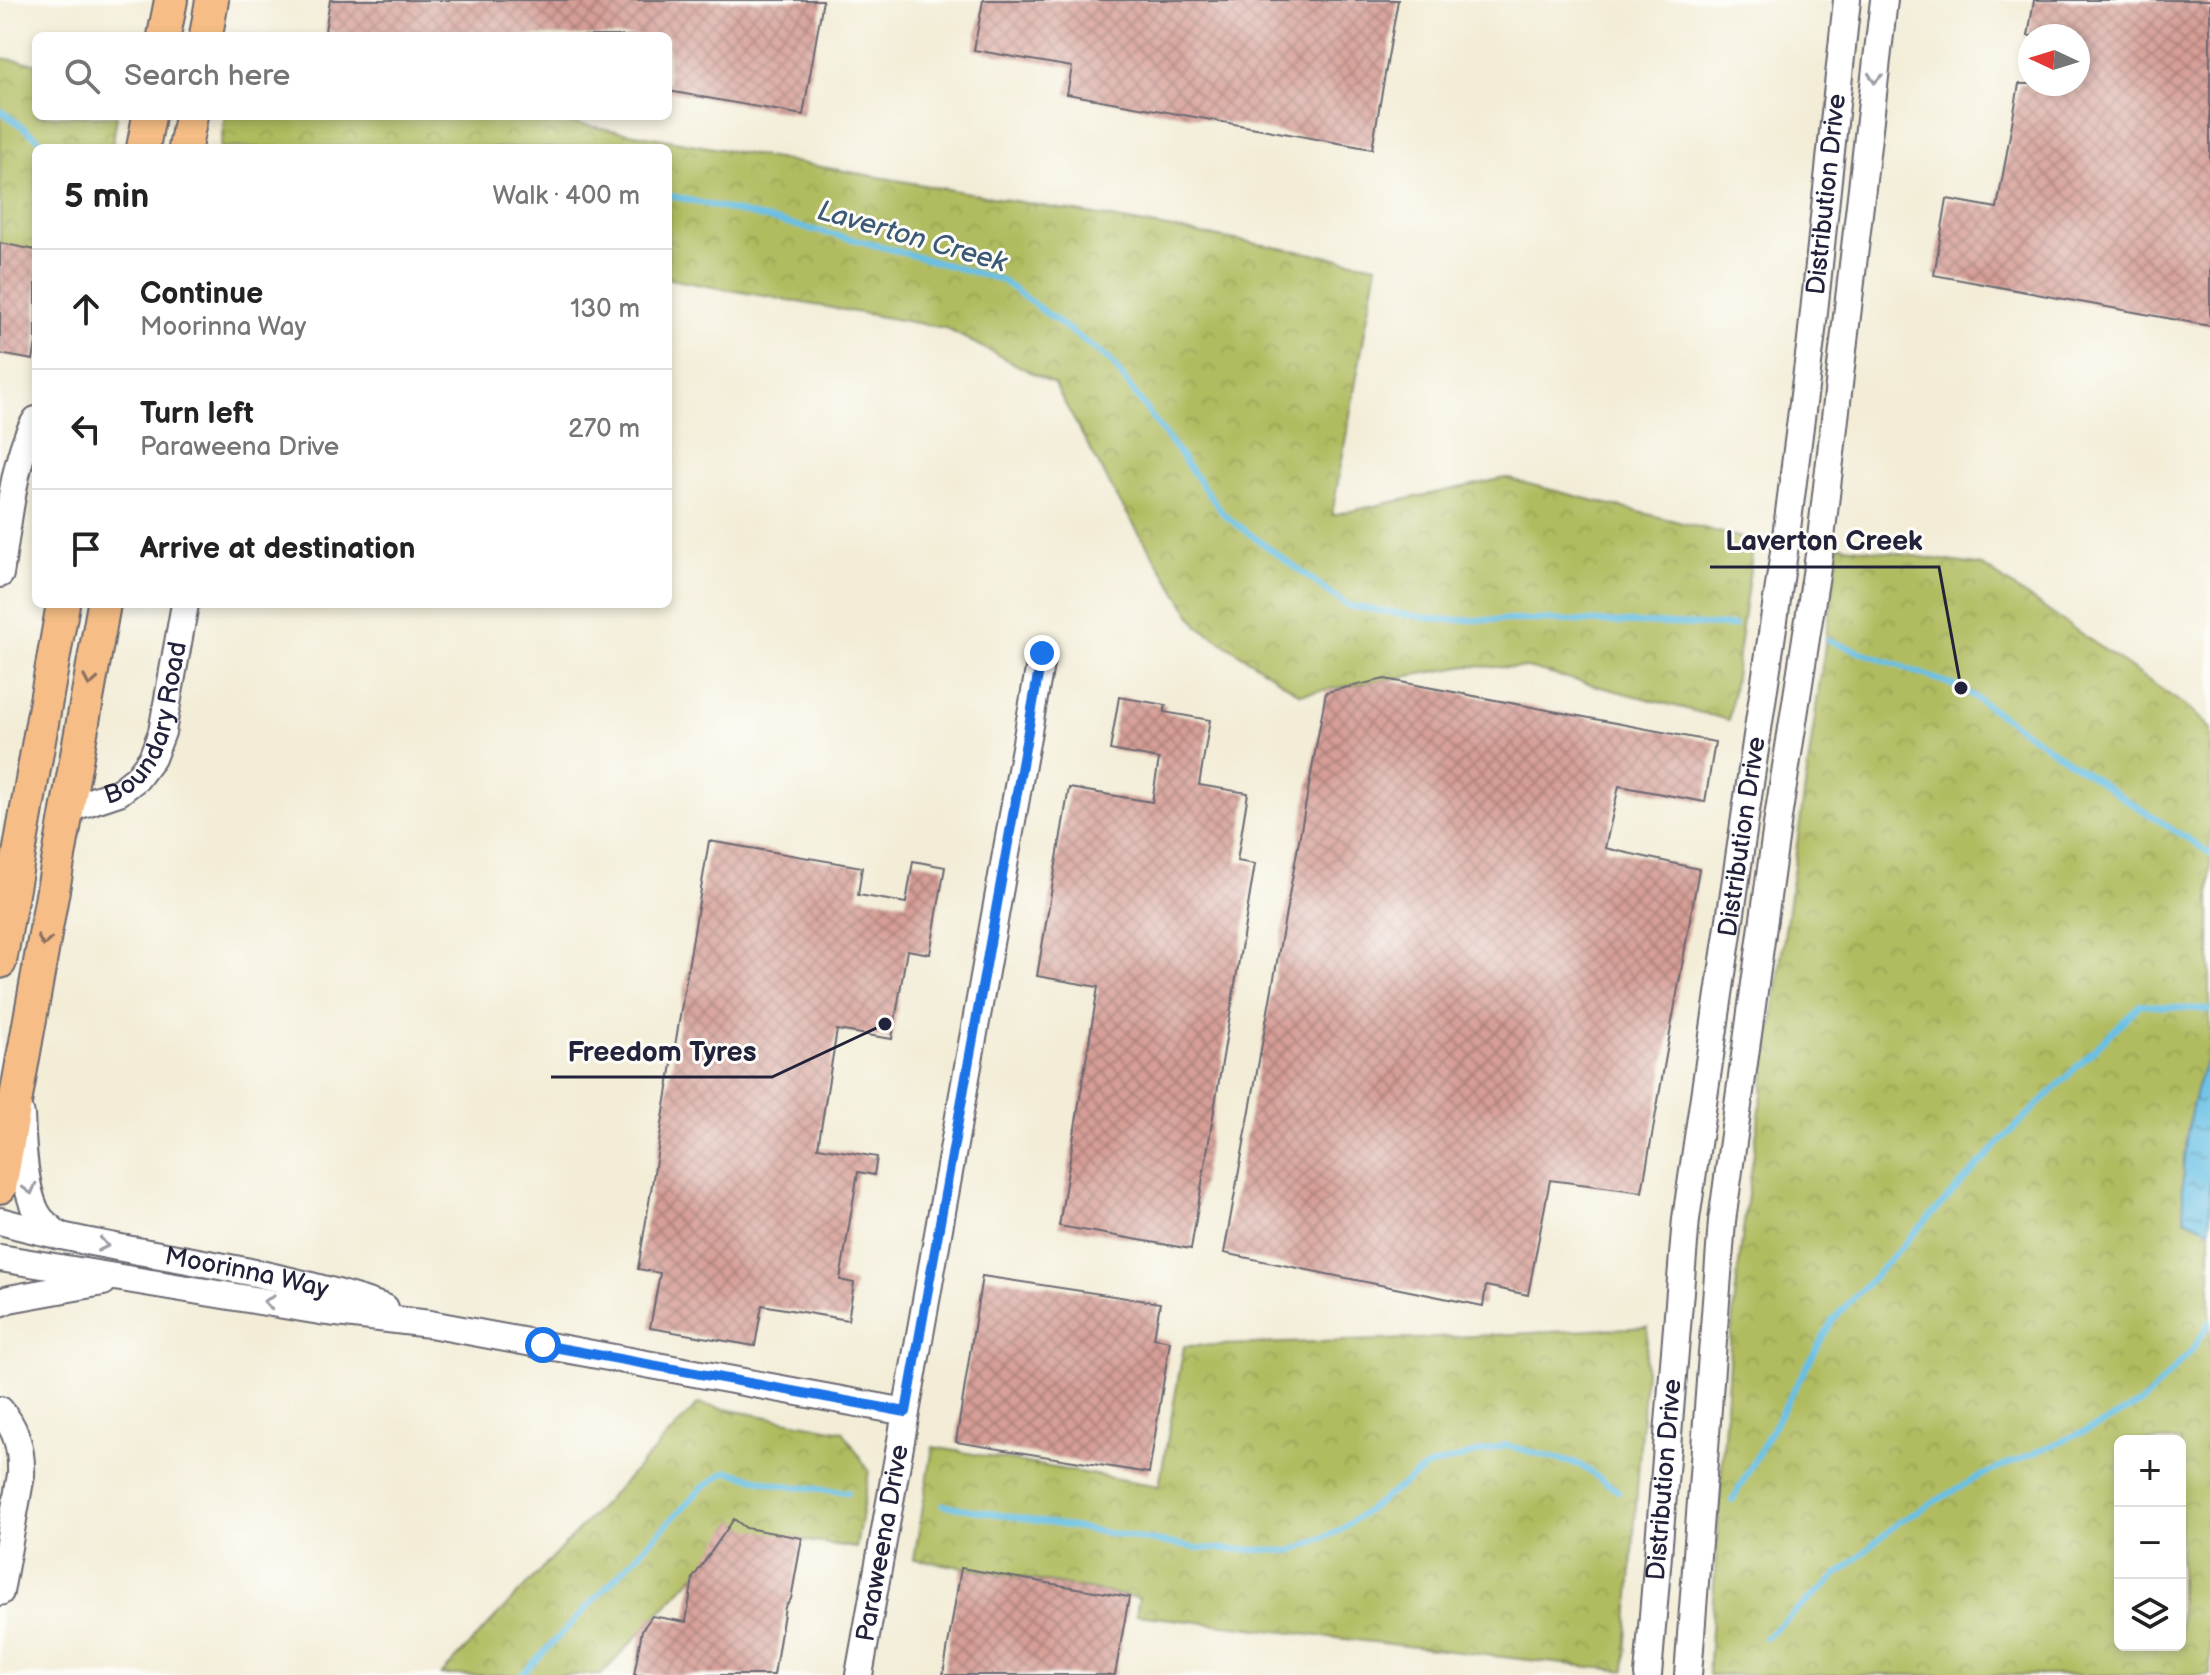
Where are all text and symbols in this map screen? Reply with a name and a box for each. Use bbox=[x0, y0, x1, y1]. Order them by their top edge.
north arrow bbox=[2018, 24, 2090, 96]
search box bbox=[32, 32, 672, 120]
icon: search bbox=[60, 54, 104, 98]
text: Search here bbox=[124, 58, 290, 94]
one-way arrow bbox=[1867, 71, 1884, 84]
street label: Distribution Drive bbox=[1800, 92, 1852, 296]
text: 5 min bbox=[64, 176, 149, 217]
text: Walk · 400 m bbox=[493, 181, 640, 212]
water label: Laverton Creek bbox=[814, 194, 1012, 280]
text: Continue bbox=[140, 276, 263, 312]
icon: ahead bbox=[64, 287, 108, 331]
text: 130 m bbox=[570, 294, 640, 325]
text: Moorinna Way bbox=[140, 312, 306, 343]
text: Turn left bbox=[140, 396, 254, 432]
icon: left bbox=[64, 407, 108, 451]
text: 270 m bbox=[568, 414, 640, 445]
text: Paraweena Drive bbox=[140, 432, 339, 463]
callout: Laverton Creek bbox=[1710, 515, 1939, 567]
text: Laverton Creek bbox=[1725, 525, 1923, 558]
icon: arrive bbox=[64, 527, 108, 571]
text: Arrive at destination bbox=[140, 531, 416, 567]
route end bbox=[1024, 635, 1060, 671]
street label: Boundary Road bbox=[100, 639, 193, 811]
one-way arrow bbox=[83, 674, 100, 688]
street label: Distribution Drive bbox=[1712, 734, 1772, 939]
one-way arrow bbox=[36, 935, 53, 948]
callout: Freedom Tyres bbox=[551, 1025, 772, 1077]
text: Freedom Tyres bbox=[568, 1036, 756, 1069]
one-way arrow bbox=[21, 1181, 38, 1195]
one-way arrow bbox=[96, 1235, 110, 1252]
street label: Moorinna Way bbox=[162, 1241, 332, 1305]
one-way arrow bbox=[263, 1295, 276, 1312]
route start bbox=[525, 1327, 561, 1363]
street label: Distribution Drive bbox=[1640, 1378, 1688, 1582]
map controls bbox=[2114, 1435, 2186, 1651]
button: + bbox=[2114, 1435, 2186, 1507]
street label: Paraweena Drive bbox=[850, 1442, 915, 1644]
button: − bbox=[2114, 1507, 2186, 1579]
button: layers bbox=[2114, 1579, 2186, 1651]

